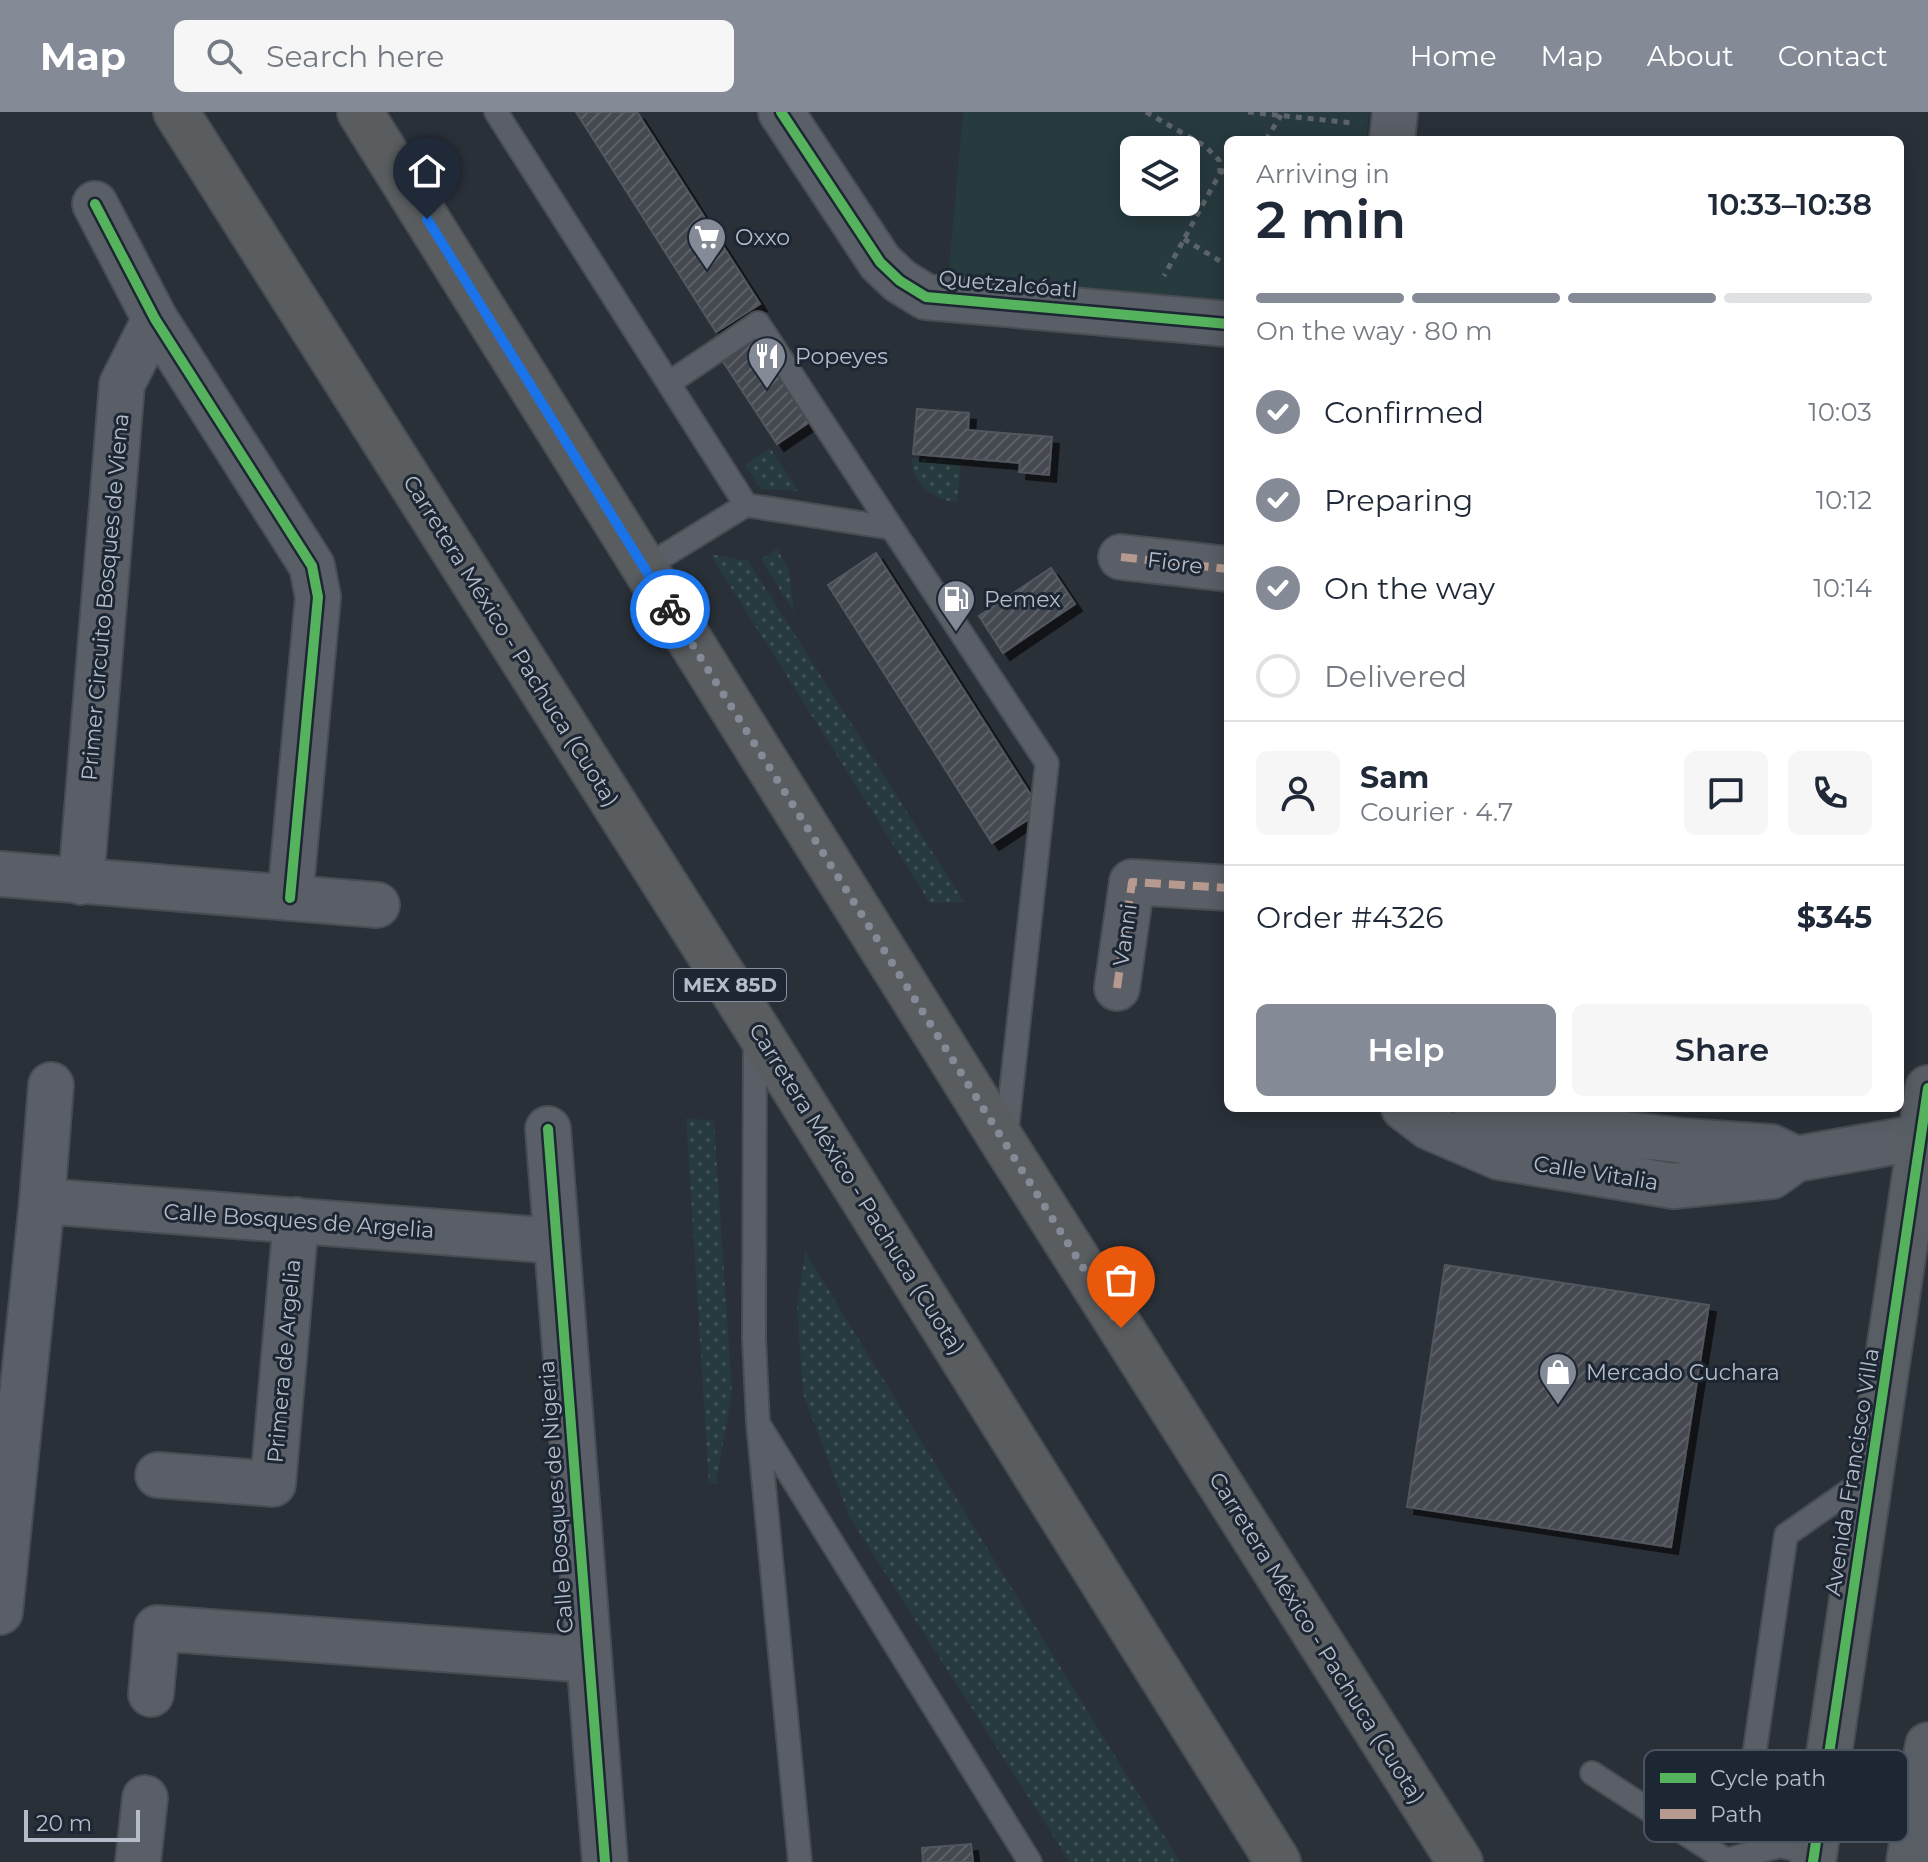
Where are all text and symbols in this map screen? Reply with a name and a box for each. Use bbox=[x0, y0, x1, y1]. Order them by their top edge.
search box bbox=[174, 20, 734, 92]
text: Map bbox=[40, 33, 126, 80]
icon: search bbox=[202, 34, 246, 78]
text: Search here bbox=[266, 38, 444, 75]
text: Home bbox=[1410, 39, 1497, 73]
text: Map bbox=[1541, 39, 1603, 73]
text: About bbox=[1647, 39, 1734, 73]
text: Contact bbox=[1778, 39, 1888, 73]
map controls bbox=[1120, 136, 1200, 216]
button: layers bbox=[1120, 136, 1200, 216]
pin bbox=[393, 137, 461, 219]
icon: home bbox=[405, 149, 449, 193]
text: Arriving in bbox=[1256, 158, 1390, 190]
text: 10:33–10:38 bbox=[1708, 186, 1872, 223]
text: 2 min bbox=[1256, 188, 1406, 251]
supermarket icon: Oxxo bbox=[686, 216, 728, 271]
place label: Oxxo bbox=[735, 224, 790, 251]
street label: Quetzalcóatl bbox=[937, 264, 1079, 304]
text: On the way · 80 m bbox=[1256, 315, 1493, 347]
restaurant icon: Popeyes bbox=[746, 335, 788, 390]
place label: Popeyes bbox=[795, 343, 888, 370]
icon: check bbox=[1256, 390, 1300, 434]
text: Confirmed bbox=[1324, 394, 1484, 431]
text: 10:03 bbox=[1808, 396, 1872, 428]
street label: Primer Circuito Bosques de Viena bbox=[75, 412, 135, 782]
street label: Carretera México - Pachuca (Cuota) bbox=[397, 470, 625, 812]
icon: check bbox=[1256, 478, 1300, 522]
text: Preparing bbox=[1324, 482, 1473, 519]
text: 10:12 bbox=[1816, 484, 1872, 516]
street label: Fiore bbox=[1146, 546, 1204, 580]
icon: check bbox=[1256, 566, 1300, 610]
courier bbox=[630, 569, 710, 649]
text: On the way bbox=[1324, 570, 1495, 607]
text: 10:14 bbox=[1813, 572, 1872, 604]
fuel station icon: Pemex bbox=[935, 578, 977, 633]
place label: Pemex bbox=[984, 586, 1061, 613]
icon: bike bbox=[648, 587, 692, 631]
text: Delivered bbox=[1324, 658, 1467, 695]
button: person bbox=[1256, 751, 1340, 835]
button: chat bbox=[1684, 751, 1768, 835]
button: phone bbox=[1788, 751, 1872, 835]
text: Sam bbox=[1360, 759, 1429, 796]
text: Courier · 4.7 bbox=[1360, 796, 1513, 828]
text: Order #4326 bbox=[1256, 899, 1443, 936]
text: $345 bbox=[1797, 899, 1872, 936]
street label: Vanni bbox=[1107, 902, 1143, 968]
road number: MEX 85D bbox=[674, 969, 786, 1001]
button: Help bbox=[1256, 1004, 1556, 1096]
button: Share bbox=[1572, 1004, 1872, 1096]
street label: Carretera México - Pachuca (Cuota) bbox=[743, 1018, 971, 1360]
street label: Calle Vitalia bbox=[1532, 1150, 1660, 1196]
street label: Calle Bosques de Argelia bbox=[163, 1198, 435, 1244]
pin bbox=[1087, 1246, 1155, 1328]
street label: Primera de Argelia bbox=[262, 1258, 306, 1464]
icon: bag bbox=[1099, 1258, 1143, 1302]
street label: Avenida Francisco Villa bbox=[1819, 1346, 1885, 1598]
shop icon: Mercado Cuchara bbox=[1537, 1351, 1579, 1406]
place label: Mercado Cuchara bbox=[1586, 1359, 1780, 1386]
street label: Calle Bosques de Nigeria bbox=[533, 1360, 579, 1634]
street label: Carretera México - Pachuca (Cuota) bbox=[1203, 1467, 1431, 1809]
legend bbox=[1644, 1750, 1908, 1842]
text: Cycle path bbox=[1710, 1765, 1826, 1792]
text: Path bbox=[1710, 1801, 1762, 1828]
scale bar bbox=[24, 1806, 140, 1842]
text: 20 m bbox=[36, 1810, 92, 1837]

